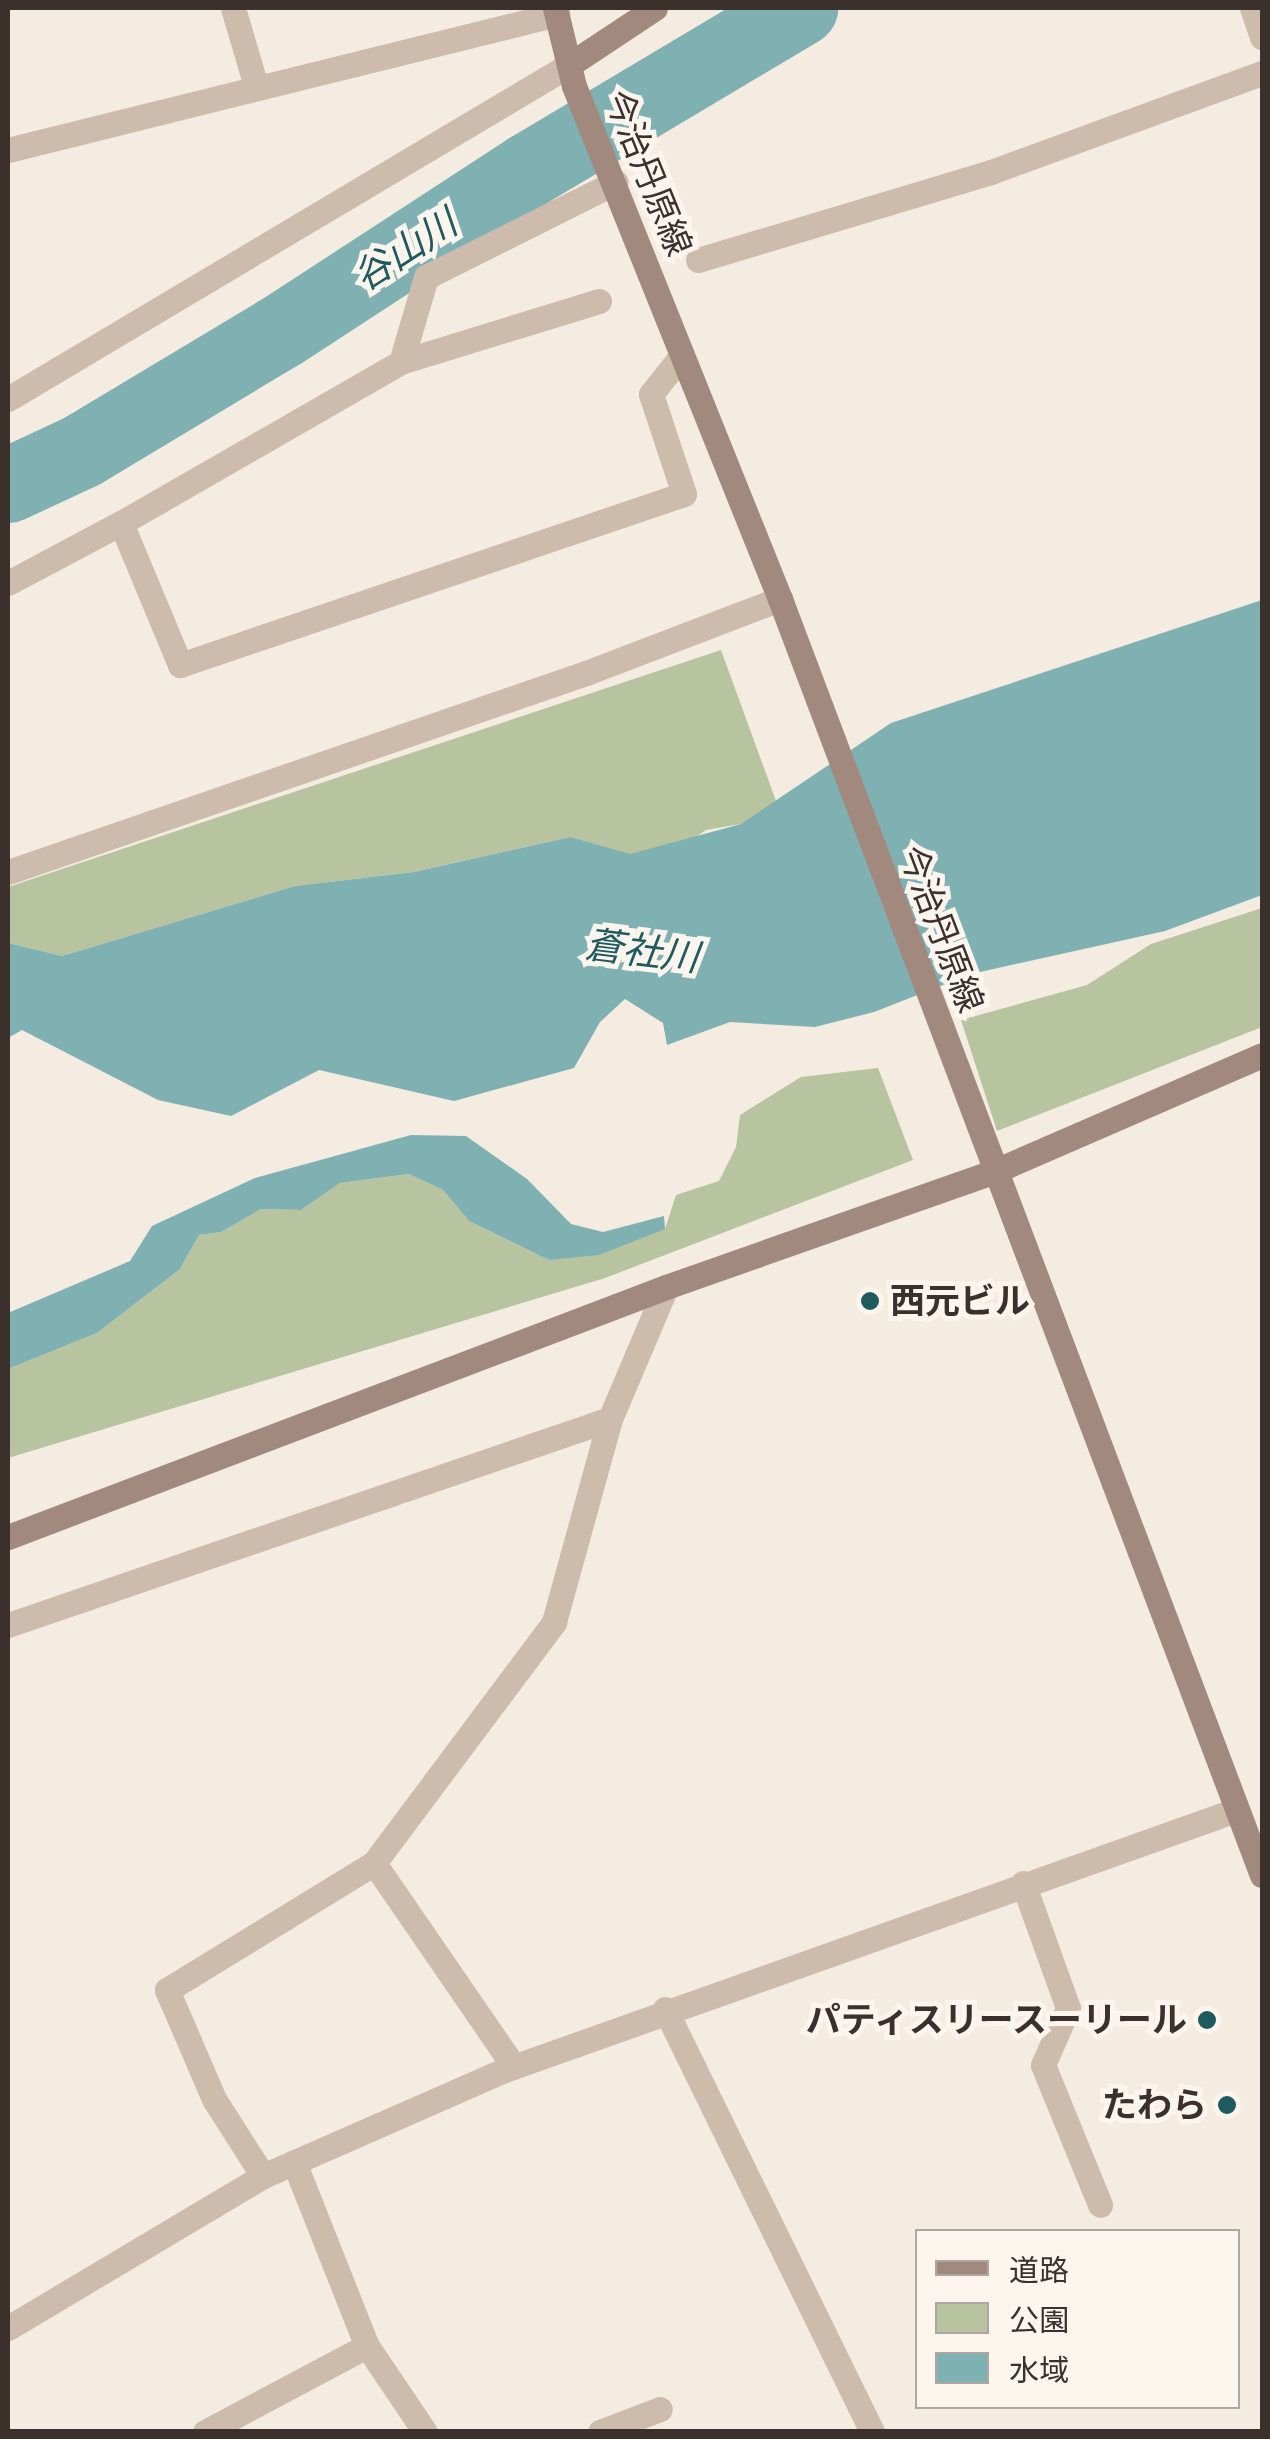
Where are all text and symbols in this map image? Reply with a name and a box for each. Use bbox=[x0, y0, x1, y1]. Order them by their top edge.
street label: 今治丹原線 bbox=[596, 84, 700, 262]
water label: 谷山川 bbox=[345, 200, 465, 300]
street label: 今治丹原線 bbox=[890, 840, 992, 1018]
water label: 蒼社川 bbox=[583, 921, 701, 981]
place label: 西元ビル bbox=[890, 1280, 1030, 1322]
marker: 西元ビル bbox=[859, 1290, 881, 1312]
place label: パティスリースーリール bbox=[802, 1999, 1187, 2041]
marker: パティスリースーリール bbox=[1196, 2009, 1218, 2031]
place label: たわら bbox=[1102, 2084, 1207, 2126]
marker: たわら bbox=[1216, 2094, 1238, 2116]
legend bbox=[915, 2229, 1240, 2409]
text: 道路 bbox=[1009, 2252, 1069, 2289]
text: 公園 bbox=[1009, 2302, 1069, 2339]
text: 水域 bbox=[1009, 2352, 1069, 2389]

